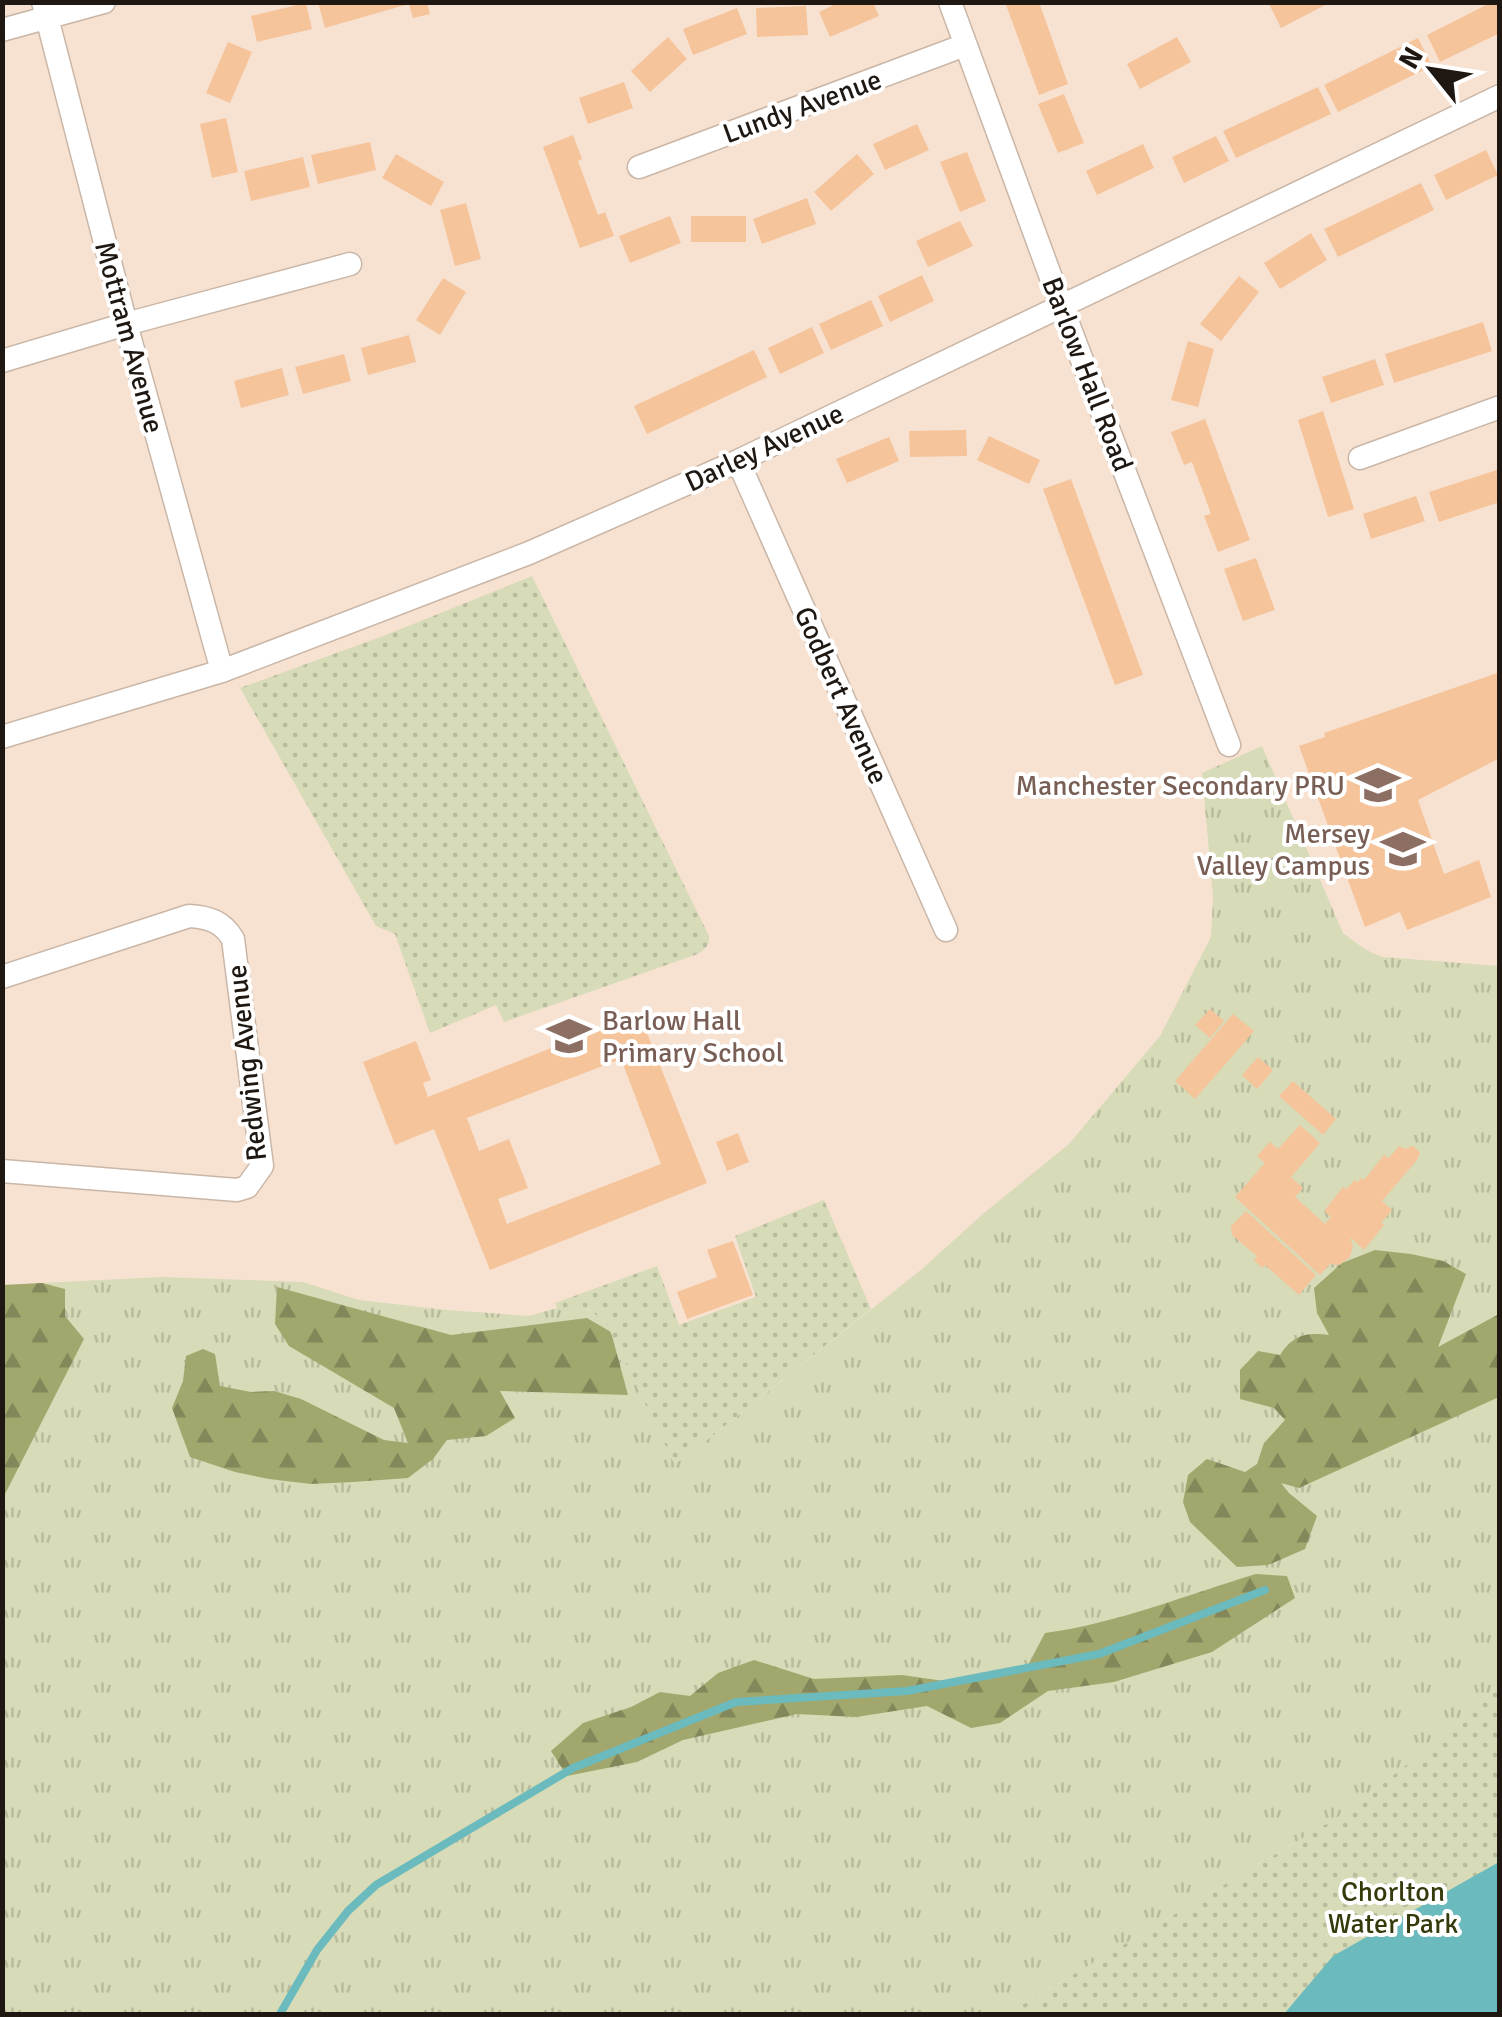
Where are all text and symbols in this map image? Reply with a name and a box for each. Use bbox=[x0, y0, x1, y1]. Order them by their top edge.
north arrow bbox=[1382, 20, 1482, 120]
text: N bbox=[1392, 41, 1431, 75]
street label: Lundy Avenue bbox=[718, 63, 886, 151]
street label: Mottram Avenue bbox=[87, 238, 171, 437]
street label: Barlow Hall Road bbox=[1034, 272, 1140, 476]
street label: Darley Avenue bbox=[680, 396, 849, 499]
street label: Godbert Avenue bbox=[787, 601, 895, 789]
school or university icon: Manchester Secondary PRU bbox=[1354, 761, 1402, 809]
place label: Manchester Secondary PRU bbox=[1015, 769, 1345, 803]
place label: Mersey Valley Campus bbox=[1196, 817, 1370, 883]
school or university icon: Mersey Valley Campus bbox=[1379, 825, 1427, 873]
street label: Redwing Avenue bbox=[220, 963, 274, 1163]
place label: Barlow Hall Primary School bbox=[602, 1004, 784, 1070]
school or university icon: Barlow Hall Primary School bbox=[545, 1012, 593, 1060]
park label: Chorlton Water Park bbox=[1328, 1875, 1458, 1941]

